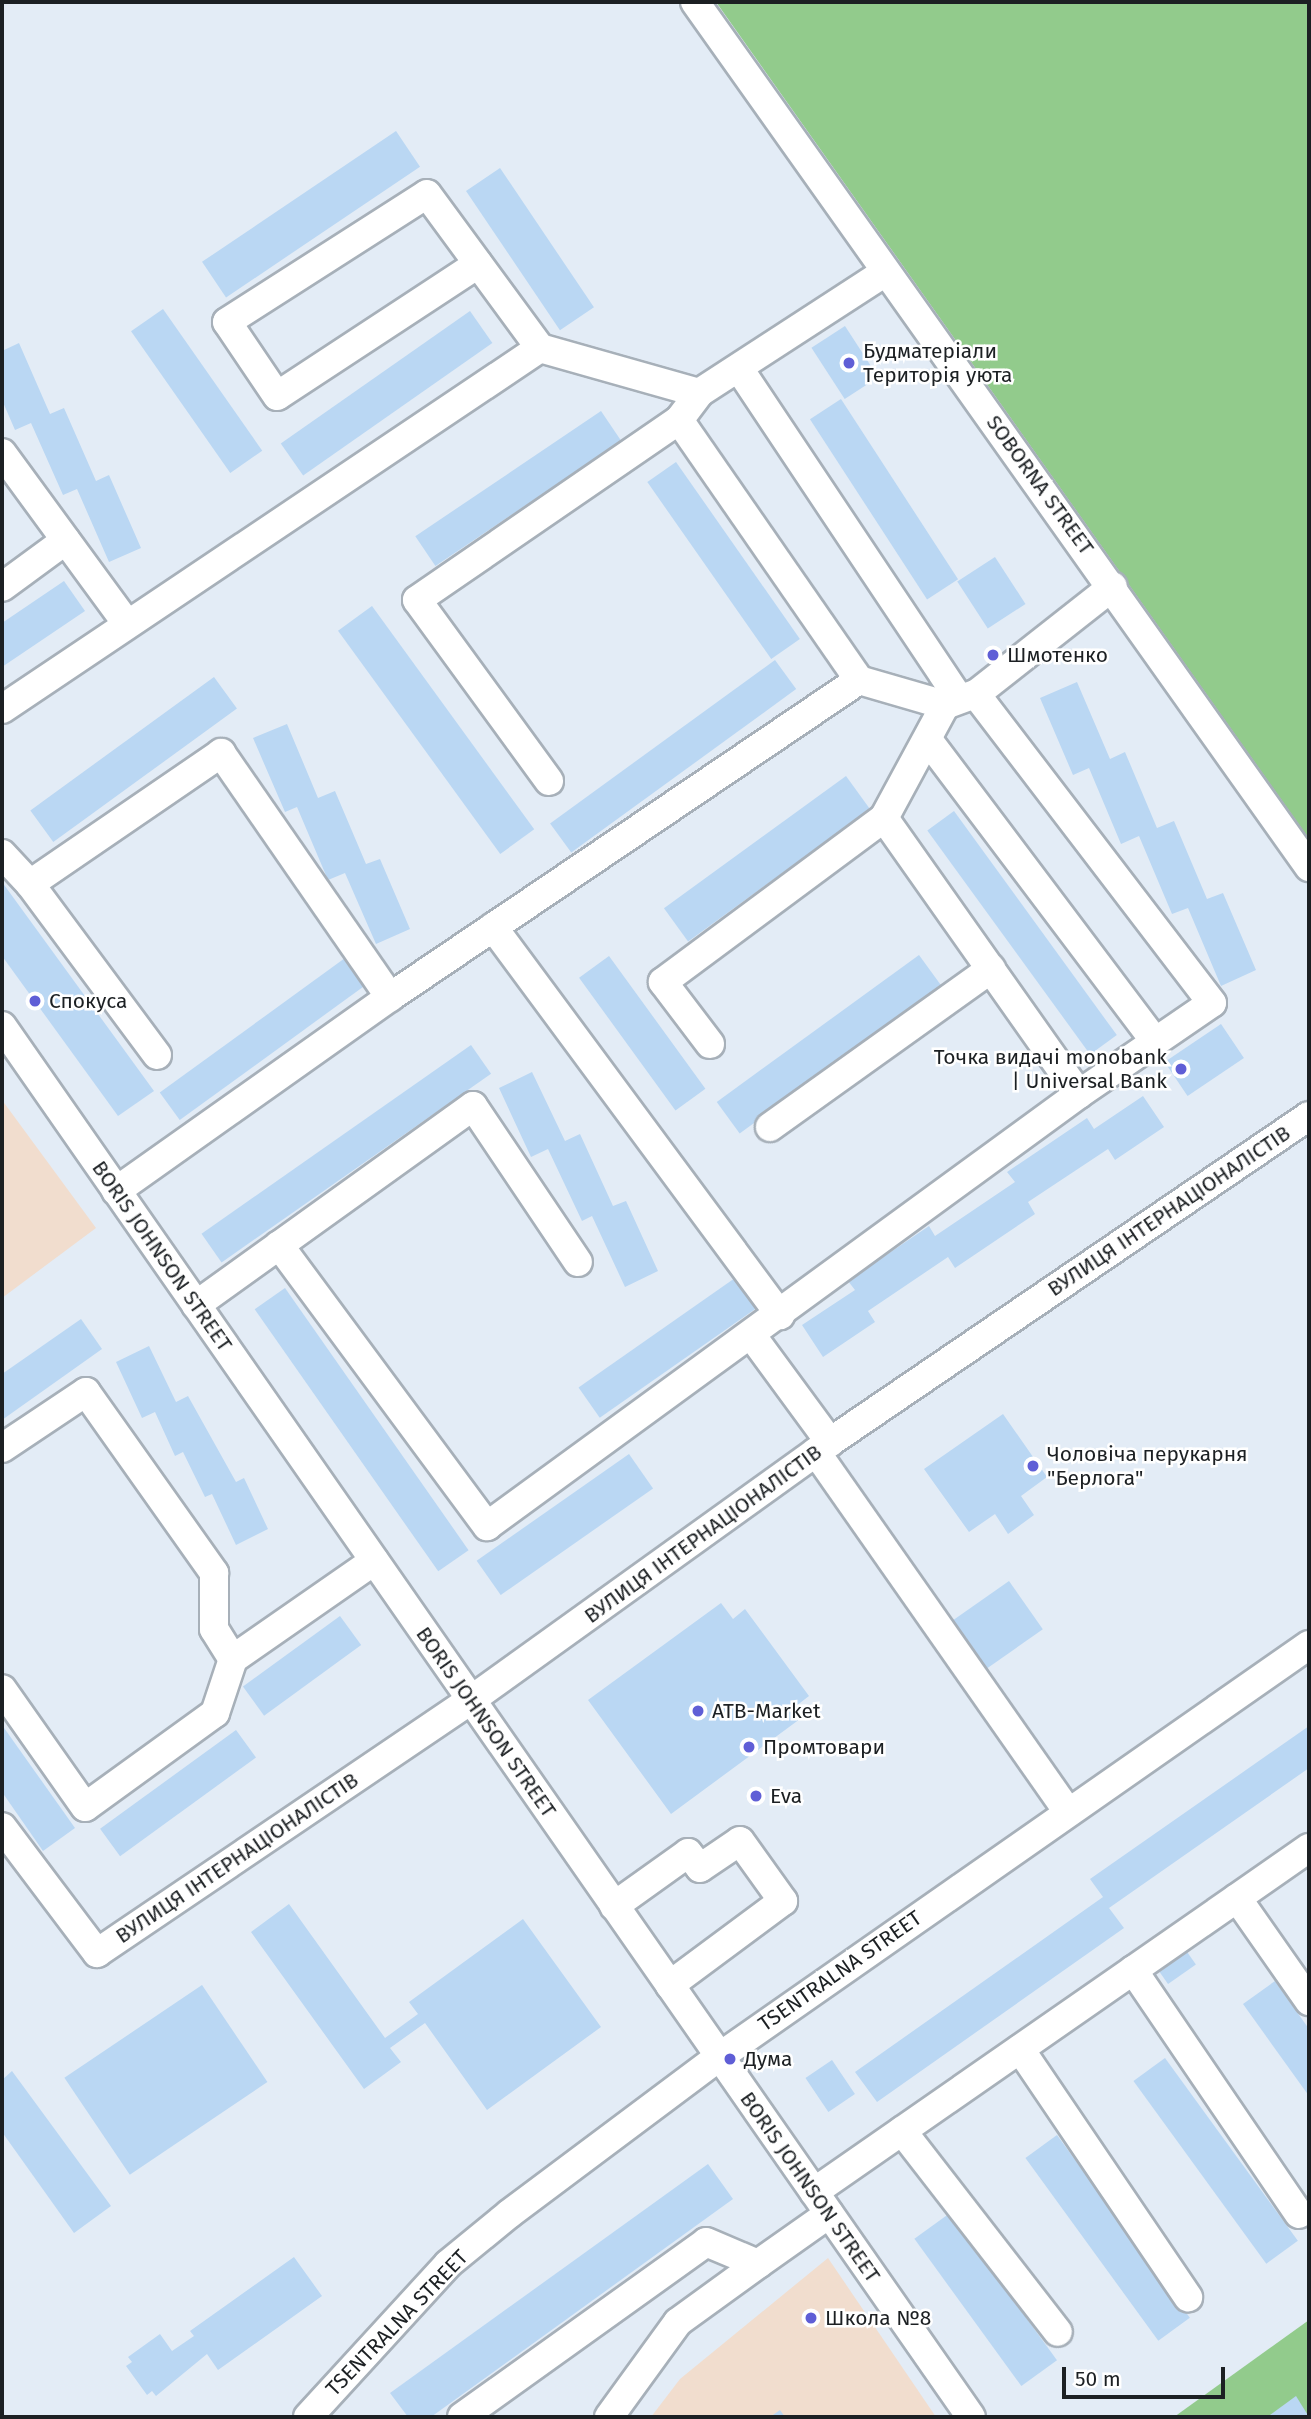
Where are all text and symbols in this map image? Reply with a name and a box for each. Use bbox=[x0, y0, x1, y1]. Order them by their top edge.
place label: Будматеріали Територія уюта bbox=[863, 338, 1012, 388]
marker: Будматеріали Територія уюта bbox=[841, 355, 857, 371]
street label: SOBORNA STREET bbox=[981, 411, 1099, 559]
place label: Шмотенко bbox=[1007, 642, 1108, 668]
marker: Шмотенко bbox=[985, 647, 1001, 663]
place label: Спокуса bbox=[49, 988, 127, 1014]
marker: Спокуса bbox=[27, 993, 43, 1009]
place label: Точка видачі monobank | Universal Bank bbox=[934, 1044, 1167, 1094]
marker: Точка видачі monobank | Universal Bank bbox=[1173, 1061, 1189, 1077]
street label: ВУЛИЦЯ ІНТЕРНАЦІОНАЛІСТІВ bbox=[1043, 1120, 1295, 1302]
street label: BORIS JOHNSON STREET bbox=[87, 1156, 237, 1356]
street label: ВУЛИЦЯ ІНТЕРНАЦІОНАЛІСТІВ bbox=[579, 1439, 827, 1629]
place label: Чоловіча перукарня "Берлога" bbox=[1047, 1441, 1248, 1491]
marker: Чоловіча перукарня "Берлога" bbox=[1025, 1458, 1041, 1474]
street label: BORIS JOHNSON STREET bbox=[411, 1622, 561, 1822]
place label: ATB-Market bbox=[712, 1698, 821, 1724]
marker: ATB-Market bbox=[690, 1703, 706, 1719]
place label: Промтовари bbox=[763, 1734, 885, 1760]
marker: Промтовари bbox=[741, 1739, 757, 1755]
street label: ВУЛИЦЯ ІНТЕРНАЦІОНАЛІСТІВ bbox=[111, 1767, 363, 1949]
place label: Eva bbox=[770, 1783, 802, 1809]
marker: Eva bbox=[748, 1788, 764, 1804]
street label: TSENTRALNA STREET bbox=[754, 1905, 926, 2037]
place label: Дума bbox=[744, 2046, 793, 2072]
marker: Дума bbox=[722, 2051, 738, 2067]
street label: BORIS JOHNSON STREET bbox=[735, 2087, 885, 2287]
street label: TSENTRALNA STREET bbox=[321, 2245, 473, 2401]
place label: Школа №8 bbox=[825, 2305, 931, 2331]
marker: Школа №8 bbox=[803, 2310, 819, 2326]
scale bar bbox=[1066, 2352, 1229, 2396]
text: 50 m bbox=[1075, 2366, 1121, 2392]

